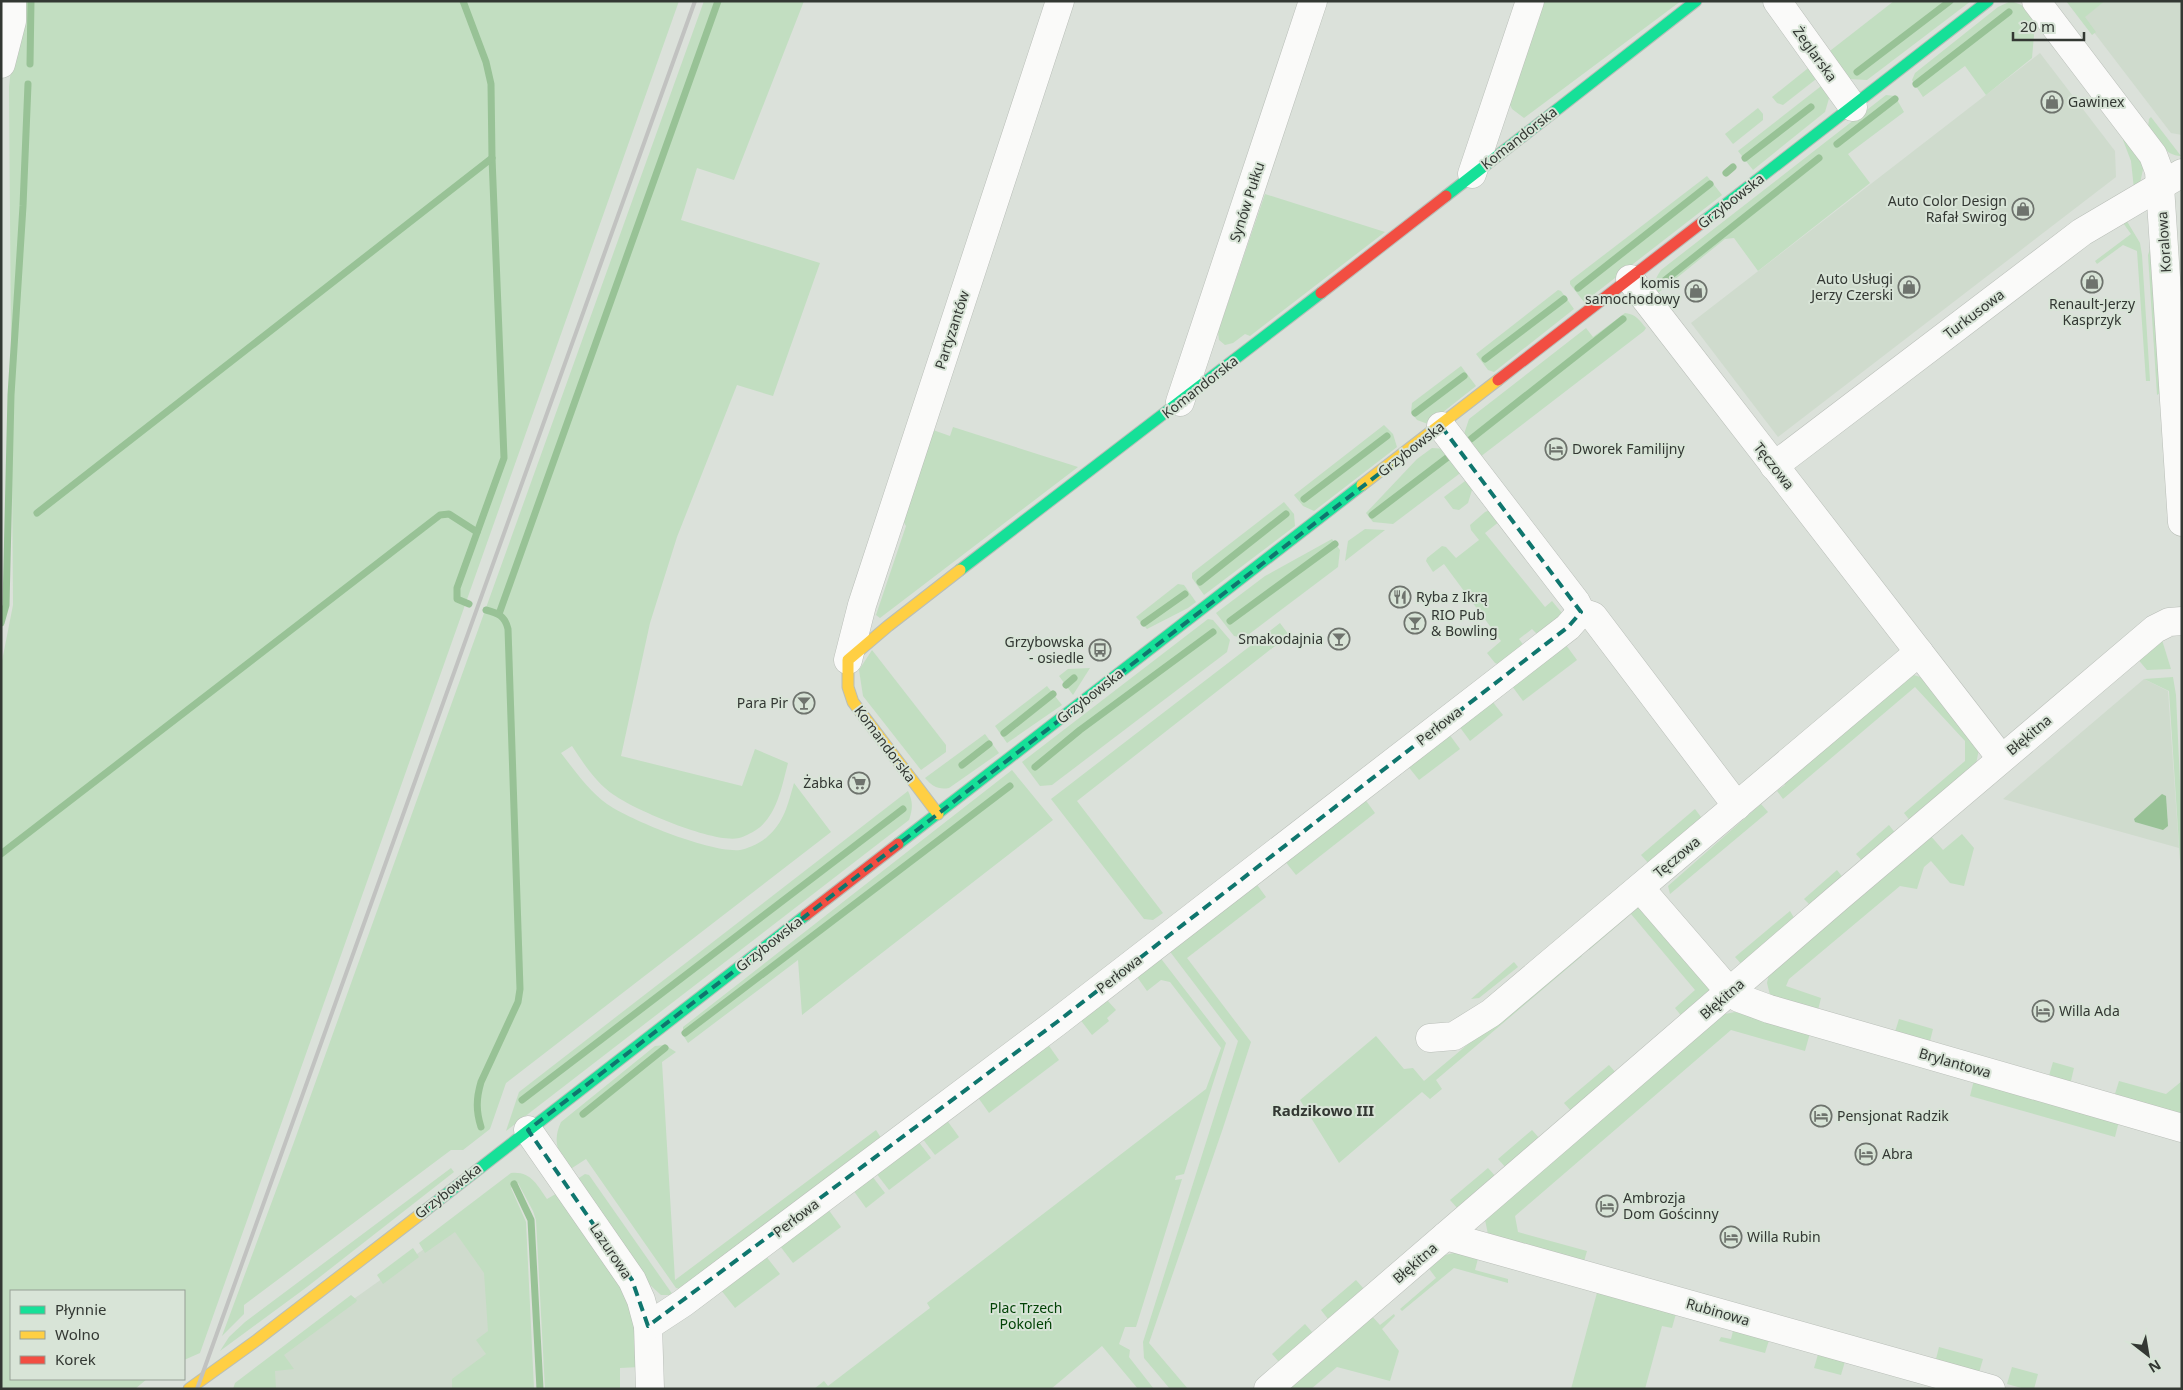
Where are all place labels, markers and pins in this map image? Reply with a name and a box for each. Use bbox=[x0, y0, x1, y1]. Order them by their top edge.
shop icon: Gawinex bbox=[2040, 90, 2064, 114]
place label: Gawinex bbox=[2068, 92, 2125, 111]
place label: Auto Color Design Rafał Swirog bbox=[1888, 191, 2007, 226]
shop icon: Auto Color Design Rafał Swirog bbox=[2011, 197, 2035, 221]
place label: Auto Usługi Jerzy Czerski bbox=[1809, 269, 1893, 304]
shop icon: Renault-Jerzy Kasprzyk bbox=[2080, 270, 2104, 294]
place label: komis samochodowy bbox=[1585, 273, 1681, 308]
shop icon: Auto Usługi Jerzy Czerski bbox=[1897, 275, 1921, 299]
shop icon: komis samochodowy bbox=[1684, 279, 1708, 303]
place label: Renault-Jerzy Kasprzyk bbox=[2049, 294, 2136, 329]
hotel icon: Dworek Familijny bbox=[1544, 437, 1568, 461]
place label: Dworek Familijny bbox=[1572, 439, 1686, 458]
restaurant icon: Ryba z Ikrą bbox=[1388, 585, 1412, 609]
place label: Ryba z Ikrą bbox=[1416, 587, 1488, 606]
place label: RIO Pub & Bowling bbox=[1431, 605, 1498, 640]
bar icon: RIO Pub & Bowling bbox=[1403, 611, 1427, 635]
bar icon: Smakodajnia bbox=[1327, 627, 1351, 651]
place label: Smakodajnia bbox=[1238, 629, 1323, 648]
place label: Grzybowska - osiedle bbox=[1004, 632, 1084, 667]
bus stop icon: Grzybowska - osiedle bbox=[1088, 638, 1112, 662]
bar icon: Para Pir bbox=[792, 691, 816, 715]
place label: Para Pir bbox=[737, 693, 788, 712]
supermarket icon: Żabka bbox=[847, 771, 871, 795]
place label: Żabka bbox=[803, 773, 843, 792]
hotel icon: Willa Ada bbox=[2031, 999, 2055, 1023]
place label: Willa Ada bbox=[2059, 1001, 2120, 1020]
hotel icon: Pensjonat Radzik bbox=[1809, 1104, 1833, 1128]
place label: Pensjonat Radzik bbox=[1837, 1106, 1949, 1125]
hotel icon: Abra bbox=[1854, 1142, 1878, 1166]
place label: Abra bbox=[1882, 1144, 1913, 1163]
place label: Ambrozja Dom Gościnny bbox=[1623, 1188, 1719, 1223]
hotel icon: Ambrozja Dom Gościnny bbox=[1595, 1194, 1619, 1218]
hotel icon: Willa Rubin bbox=[1719, 1225, 1743, 1249]
place label: Willa Rubin bbox=[1747, 1227, 1821, 1246]

